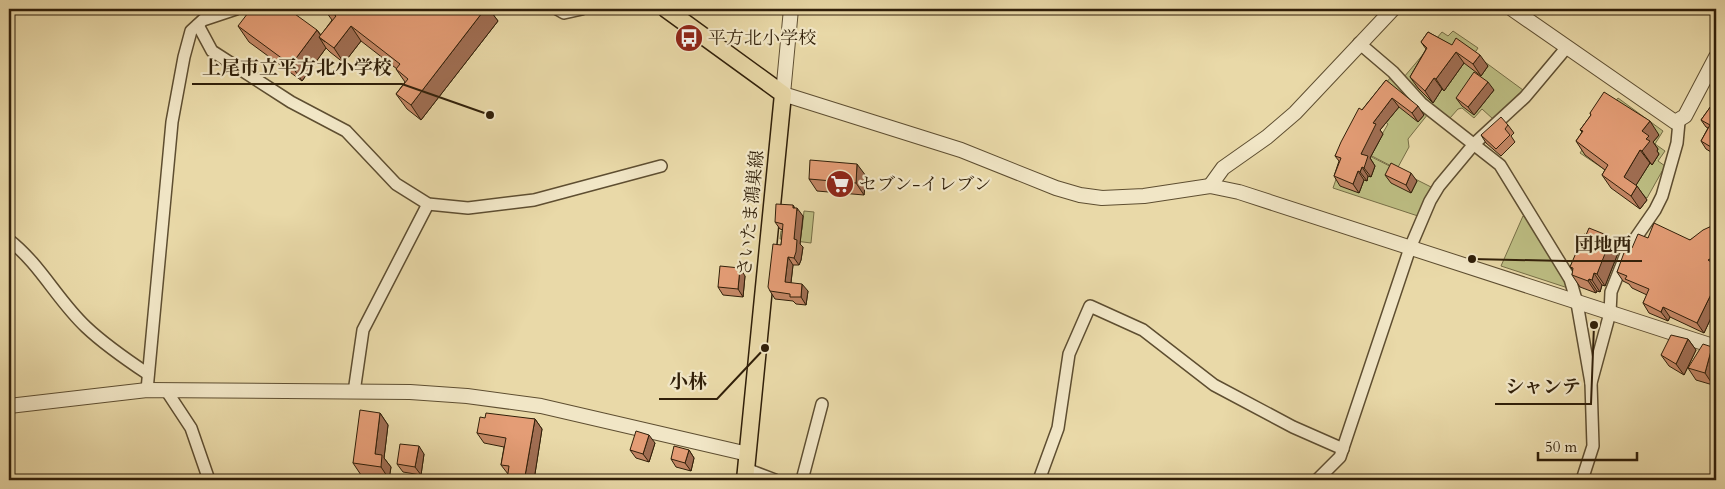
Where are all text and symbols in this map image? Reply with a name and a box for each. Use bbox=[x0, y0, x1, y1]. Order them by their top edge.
bus stop icon: 平方北小学校 bbox=[674, 23, 704, 53]
place label: 平方北小学校 bbox=[708, 26, 816, 51]
callout: 上尾市立平方北小学校 bbox=[192, 50, 402, 84]
text: 上尾市立平方北小学校 bbox=[202, 55, 392, 81]
street label: さいたま鴻巣線 bbox=[732, 149, 770, 277]
supermarket icon: セブン-イレブン bbox=[825, 169, 855, 199]
place label: セブン-イレブン bbox=[859, 172, 992, 197]
callout: 団地西 bbox=[1565, 227, 1642, 261]
text: 団地西 bbox=[1574, 232, 1632, 258]
callout: 小林 bbox=[659, 365, 717, 399]
text: 小林 bbox=[669, 369, 707, 395]
callout: シャンテ bbox=[1495, 370, 1591, 404]
text: シャンテ bbox=[1505, 374, 1581, 400]
scale bar bbox=[1538, 429, 1636, 461]
text: 50 m bbox=[1545, 437, 1577, 457]

